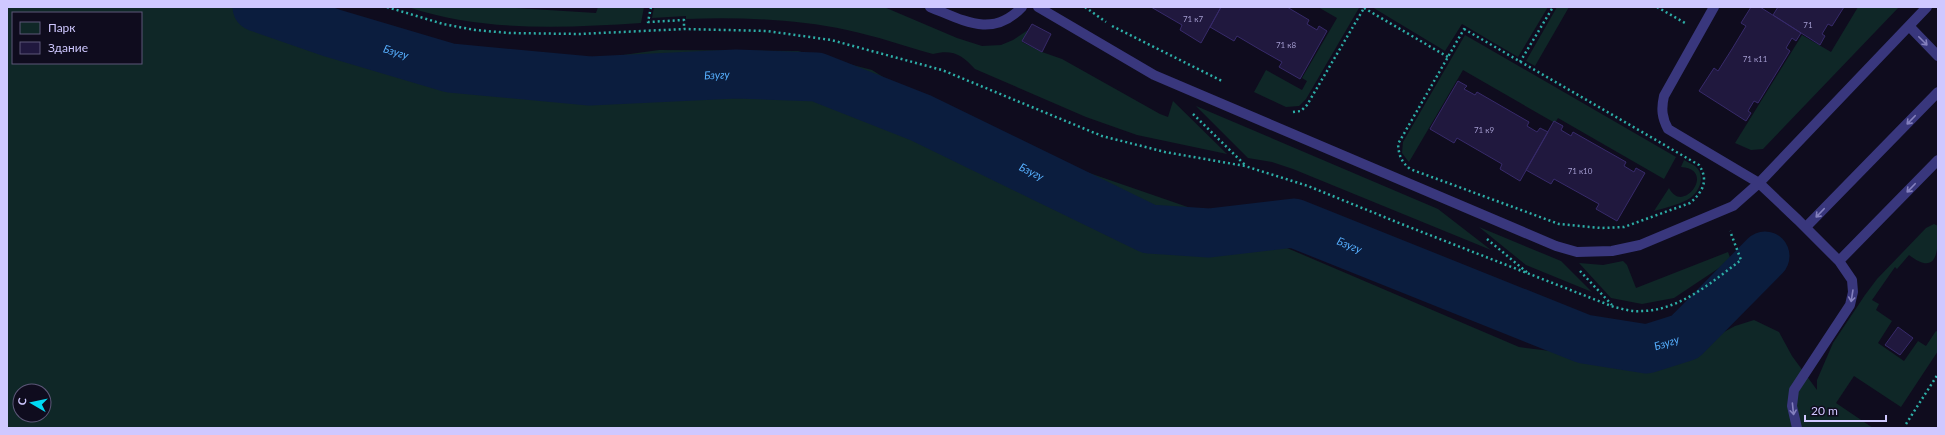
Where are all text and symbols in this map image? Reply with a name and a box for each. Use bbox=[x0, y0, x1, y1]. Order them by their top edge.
legend bbox=[12, 12, 142, 64]
house number: 71 к7 bbox=[1183, 14, 1203, 24]
text: Парк bbox=[48, 20, 76, 35]
house number: 71 bbox=[1803, 20, 1813, 30]
one-way arrow bbox=[1919, 36, 1928, 46]
text: Здание bbox=[48, 40, 88, 55]
house number: 71 к8 bbox=[1276, 40, 1296, 50]
water label: Бзугу bbox=[382, 42, 411, 62]
house number: 71 к11 bbox=[1743, 54, 1768, 64]
water label: Бзугу bbox=[704, 67, 731, 82]
one-way arrow bbox=[1906, 115, 1916, 125]
house number: 71 к9 bbox=[1474, 125, 1494, 135]
water label: Бзугу bbox=[1017, 160, 1047, 183]
house number: 71 к10 bbox=[1568, 166, 1593, 176]
one-way arrow bbox=[1906, 183, 1916, 193]
one-way arrow bbox=[1815, 208, 1825, 218]
water label: Бзугу bbox=[1335, 234, 1365, 256]
one-way arrow bbox=[1848, 289, 1856, 302]
water label: Бзугу bbox=[1652, 332, 1681, 352]
north arrow bbox=[12, 383, 52, 423]
text: С bbox=[15, 396, 29, 406]
scale bar bbox=[1805, 397, 1886, 423]
one-way arrow bbox=[1790, 402, 1797, 415]
text: 20 m bbox=[1811, 403, 1838, 418]

